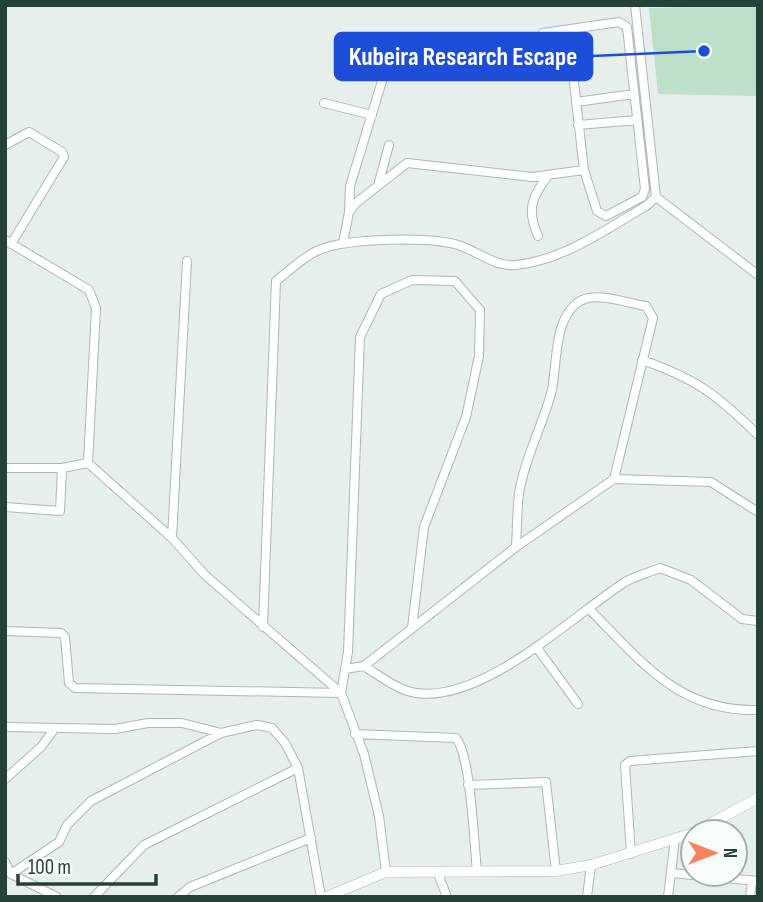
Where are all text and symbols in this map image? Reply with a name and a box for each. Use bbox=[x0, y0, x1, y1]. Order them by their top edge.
callout: Kubeira Research Escape bbox=[335, 33, 592, 80]
text: Kubeira Research Escape bbox=[349, 42, 577, 73]
north arrow bbox=[679, 818, 749, 888]
scale bar bbox=[18, 842, 156, 886]
text: N bbox=[718, 848, 741, 858]
text: 100 m bbox=[28, 855, 71, 880]

